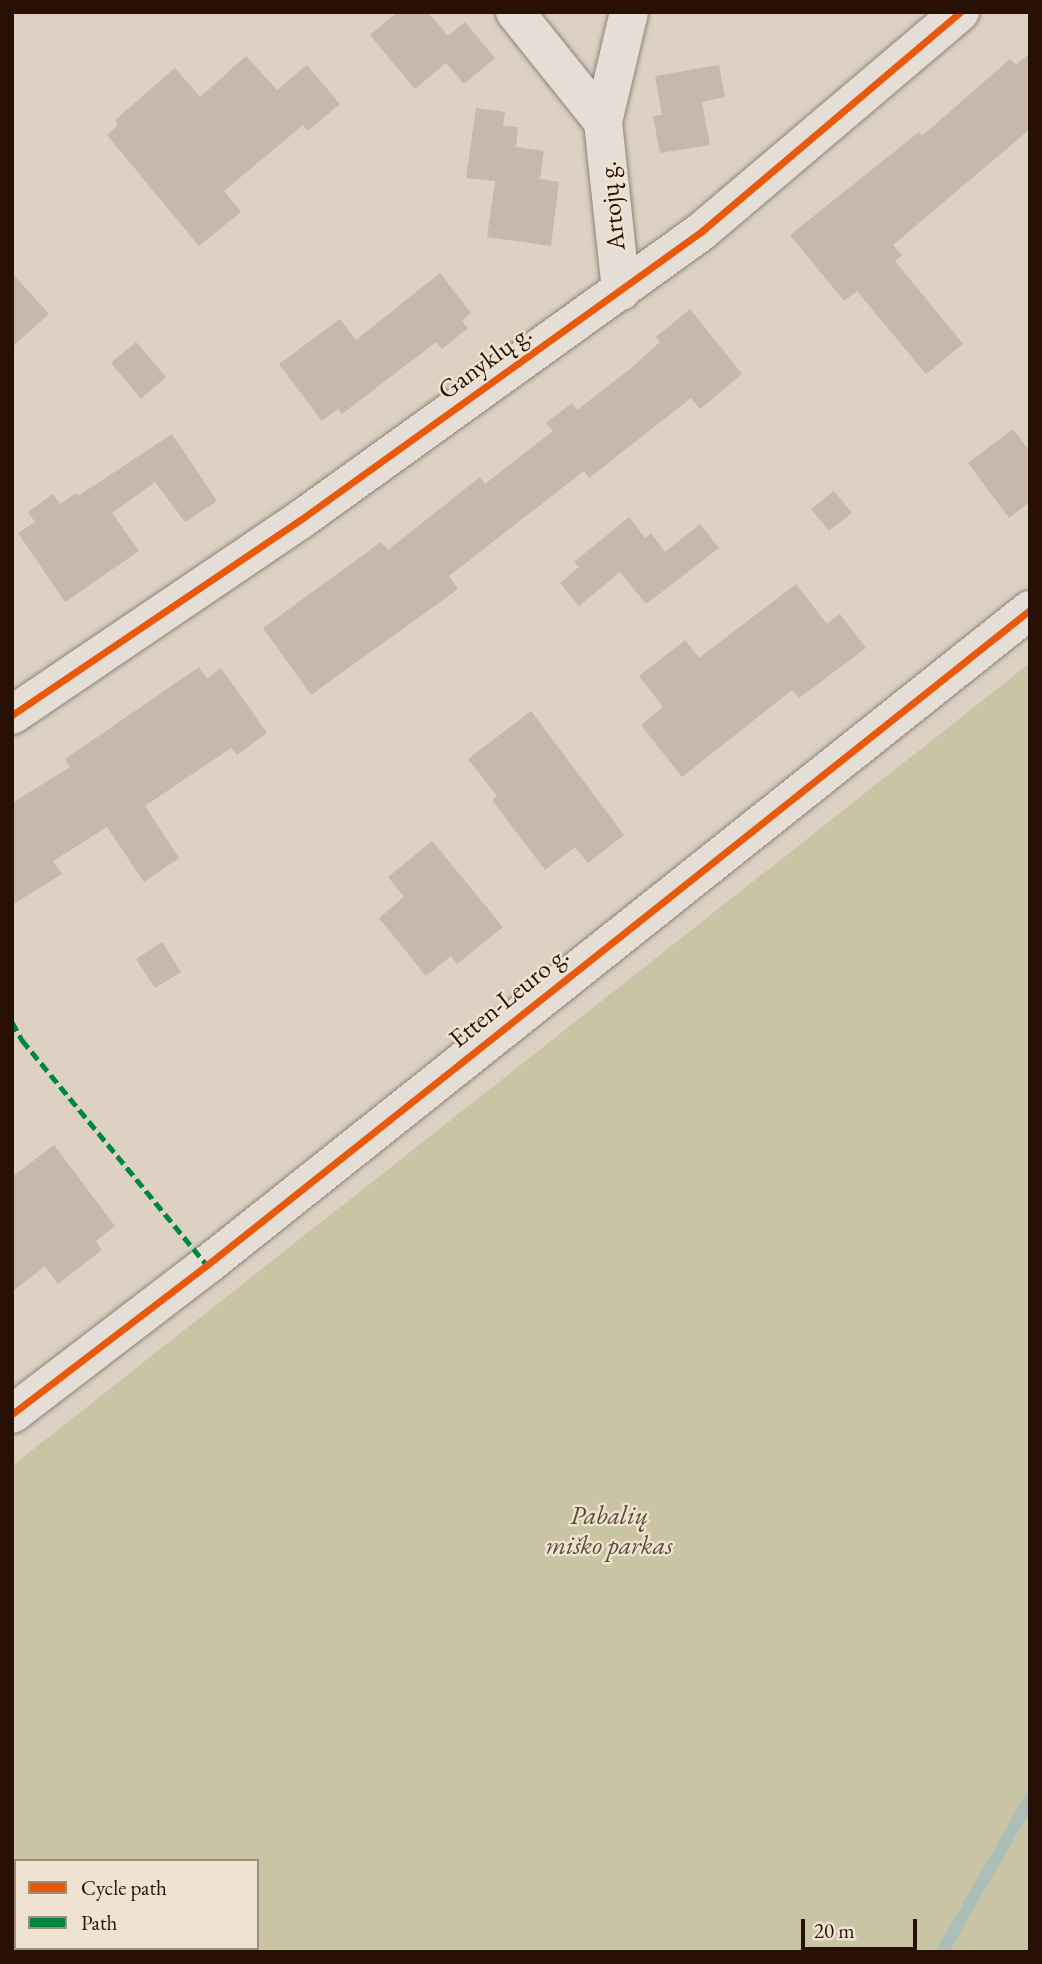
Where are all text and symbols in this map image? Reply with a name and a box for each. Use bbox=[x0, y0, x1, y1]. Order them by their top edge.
street label: Artojų g. bbox=[592, 160, 632, 252]
street label: Ganyklų g. bbox=[432, 318, 538, 406]
street label: Etten-Leuro g. bbox=[443, 939, 575, 1055]
park label: Pabalių miško parkas bbox=[545, 1500, 673, 1562]
legend bbox=[14, 1859, 259, 1950]
text: Cycle path bbox=[81, 1874, 167, 1901]
scale bar bbox=[804, 1904, 920, 1948]
text: Path bbox=[81, 1909, 117, 1936]
text: 20 m bbox=[814, 1917, 855, 1944]

